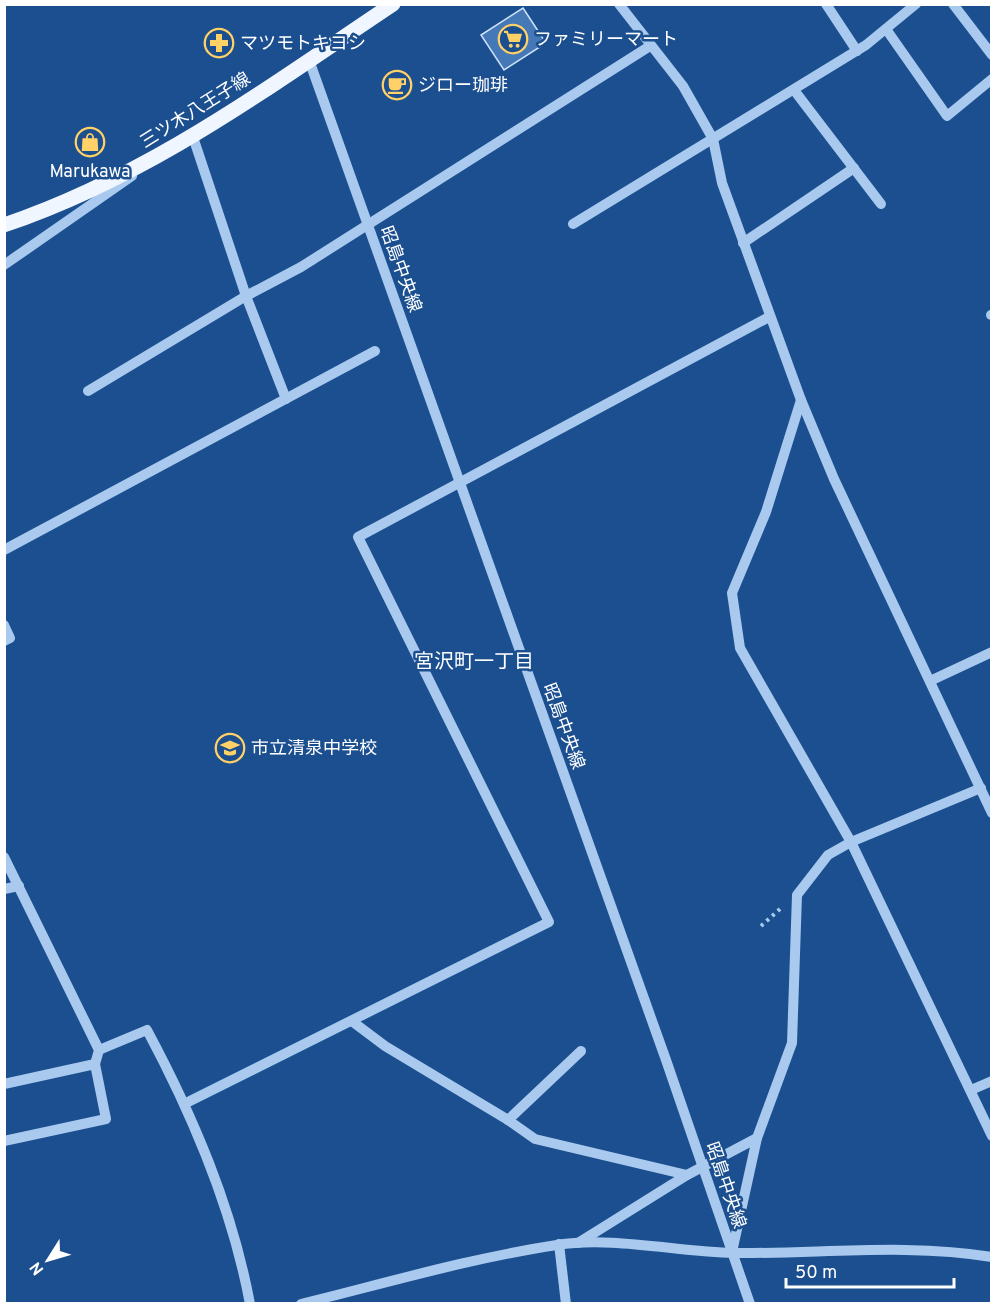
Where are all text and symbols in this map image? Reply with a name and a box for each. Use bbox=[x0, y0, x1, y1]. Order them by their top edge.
supermarket icon: ファミリーマート bbox=[497, 23, 529, 55]
pharmacy icon: マツモトキヨシ bbox=[203, 27, 235, 59]
place label: ファミリーマート bbox=[534, 29, 678, 52]
place label: マツモトキヨシ bbox=[240, 33, 366, 56]
street label: 三ツ木八王子線 bbox=[136, 68, 255, 154]
cafe icon: ジロー珈琲 bbox=[381, 69, 413, 101]
place label: ジロー珈琲 bbox=[418, 75, 508, 98]
shop icon: Marukawa bbox=[74, 126, 106, 158]
place label: Marukawa bbox=[49, 161, 131, 184]
street label: 昭島中央線 bbox=[373, 223, 426, 316]
district label: 宮沢町一丁目 bbox=[414, 650, 534, 676]
street label: 昭島中央線 bbox=[536, 680, 589, 773]
school or university icon: 市立清泉中学校 bbox=[214, 732, 246, 764]
place label: 市立清泉中学校 bbox=[251, 738, 377, 761]
street label: 昭島中央線 bbox=[699, 1139, 750, 1232]
north arrow bbox=[18, 1230, 78, 1290]
scale bar bbox=[786, 1251, 954, 1289]
text: N bbox=[26, 1257, 49, 1278]
text: 50 m bbox=[795, 1262, 837, 1285]

